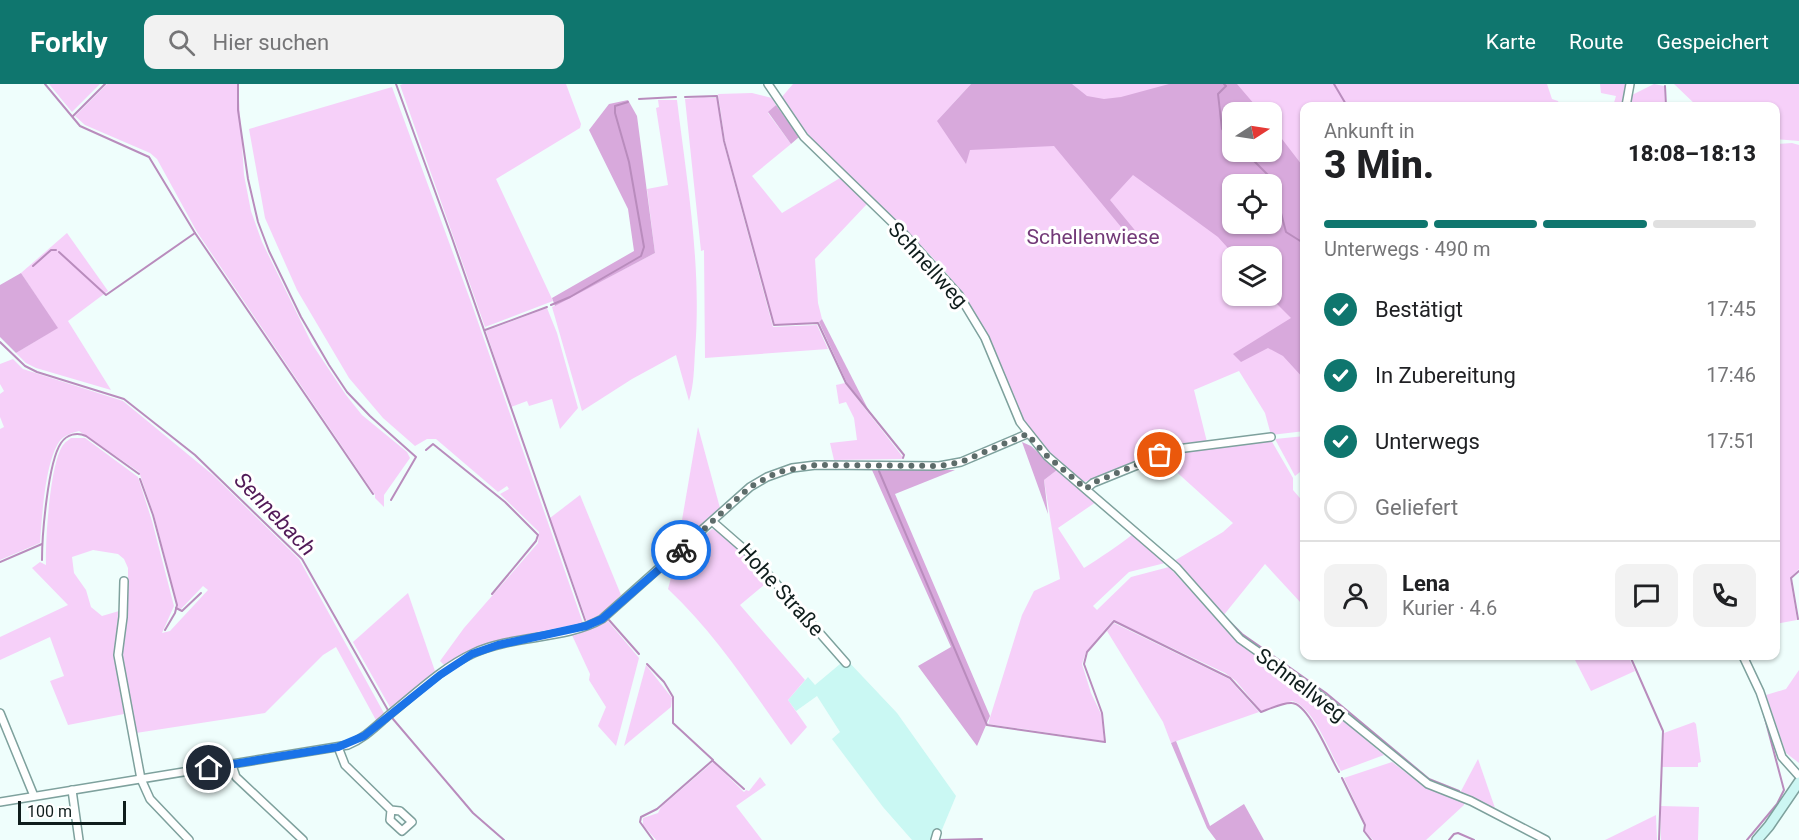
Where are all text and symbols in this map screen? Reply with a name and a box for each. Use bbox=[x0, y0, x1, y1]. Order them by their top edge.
search box bbox=[144, 15, 564, 69]
text: Forkly bbox=[30, 26, 108, 59]
icon: search bbox=[165, 26, 198, 59]
text: Hier suchen bbox=[213, 30, 329, 55]
text: Karte bbox=[1486, 30, 1536, 54]
text: Route bbox=[1569, 30, 1623, 54]
text: Gespeichert bbox=[1656, 30, 1769, 54]
north arrow bbox=[1222, 102, 1282, 162]
map controls bbox=[1222, 102, 1282, 306]
text: Ankunft in bbox=[1324, 119, 1415, 143]
text: 18:08–18:13 bbox=[1628, 141, 1756, 166]
text: 3 Min. bbox=[1324, 142, 1434, 188]
button: locate bbox=[1222, 174, 1282, 234]
street label: Schnellweg bbox=[883, 217, 973, 313]
park label: Schellenwiese bbox=[1026, 225, 1160, 249]
text: Unterwegs · 490 m bbox=[1324, 237, 1491, 261]
button: layers bbox=[1222, 246, 1282, 306]
icon: check bbox=[1324, 293, 1357, 326]
text: Bestätigt bbox=[1375, 297, 1463, 322]
text: 17:45 bbox=[1706, 297, 1756, 321]
icon: check bbox=[1324, 359, 1357, 392]
text: In Zubereitung bbox=[1375, 363, 1516, 388]
text: 17:46 bbox=[1706, 363, 1756, 387]
icon: check bbox=[1324, 425, 1357, 458]
pin bbox=[1134, 429, 1185, 480]
text: Unterwegs bbox=[1375, 429, 1480, 454]
text: 17:51 bbox=[1706, 429, 1756, 453]
icon: bag bbox=[1143, 438, 1176, 471]
water label: Sennebach bbox=[229, 467, 321, 561]
text: Geliefert bbox=[1375, 495, 1458, 520]
courier bbox=[651, 520, 711, 580]
icon: bike bbox=[665, 534, 698, 567]
street label: Hohe Straße bbox=[733, 539, 829, 641]
button: person bbox=[1324, 564, 1387, 627]
button: chat bbox=[1615, 564, 1678, 627]
button: phone bbox=[1693, 564, 1756, 627]
text: Lena bbox=[1402, 571, 1450, 596]
text: Kurier · 4.6 bbox=[1402, 596, 1497, 620]
street label: Schnellweg bbox=[1251, 643, 1351, 727]
pin bbox=[183, 742, 234, 793]
icon: home bbox=[192, 751, 225, 784]
scale bar bbox=[18, 798, 126, 826]
text: 100 m bbox=[27, 802, 72, 821]

